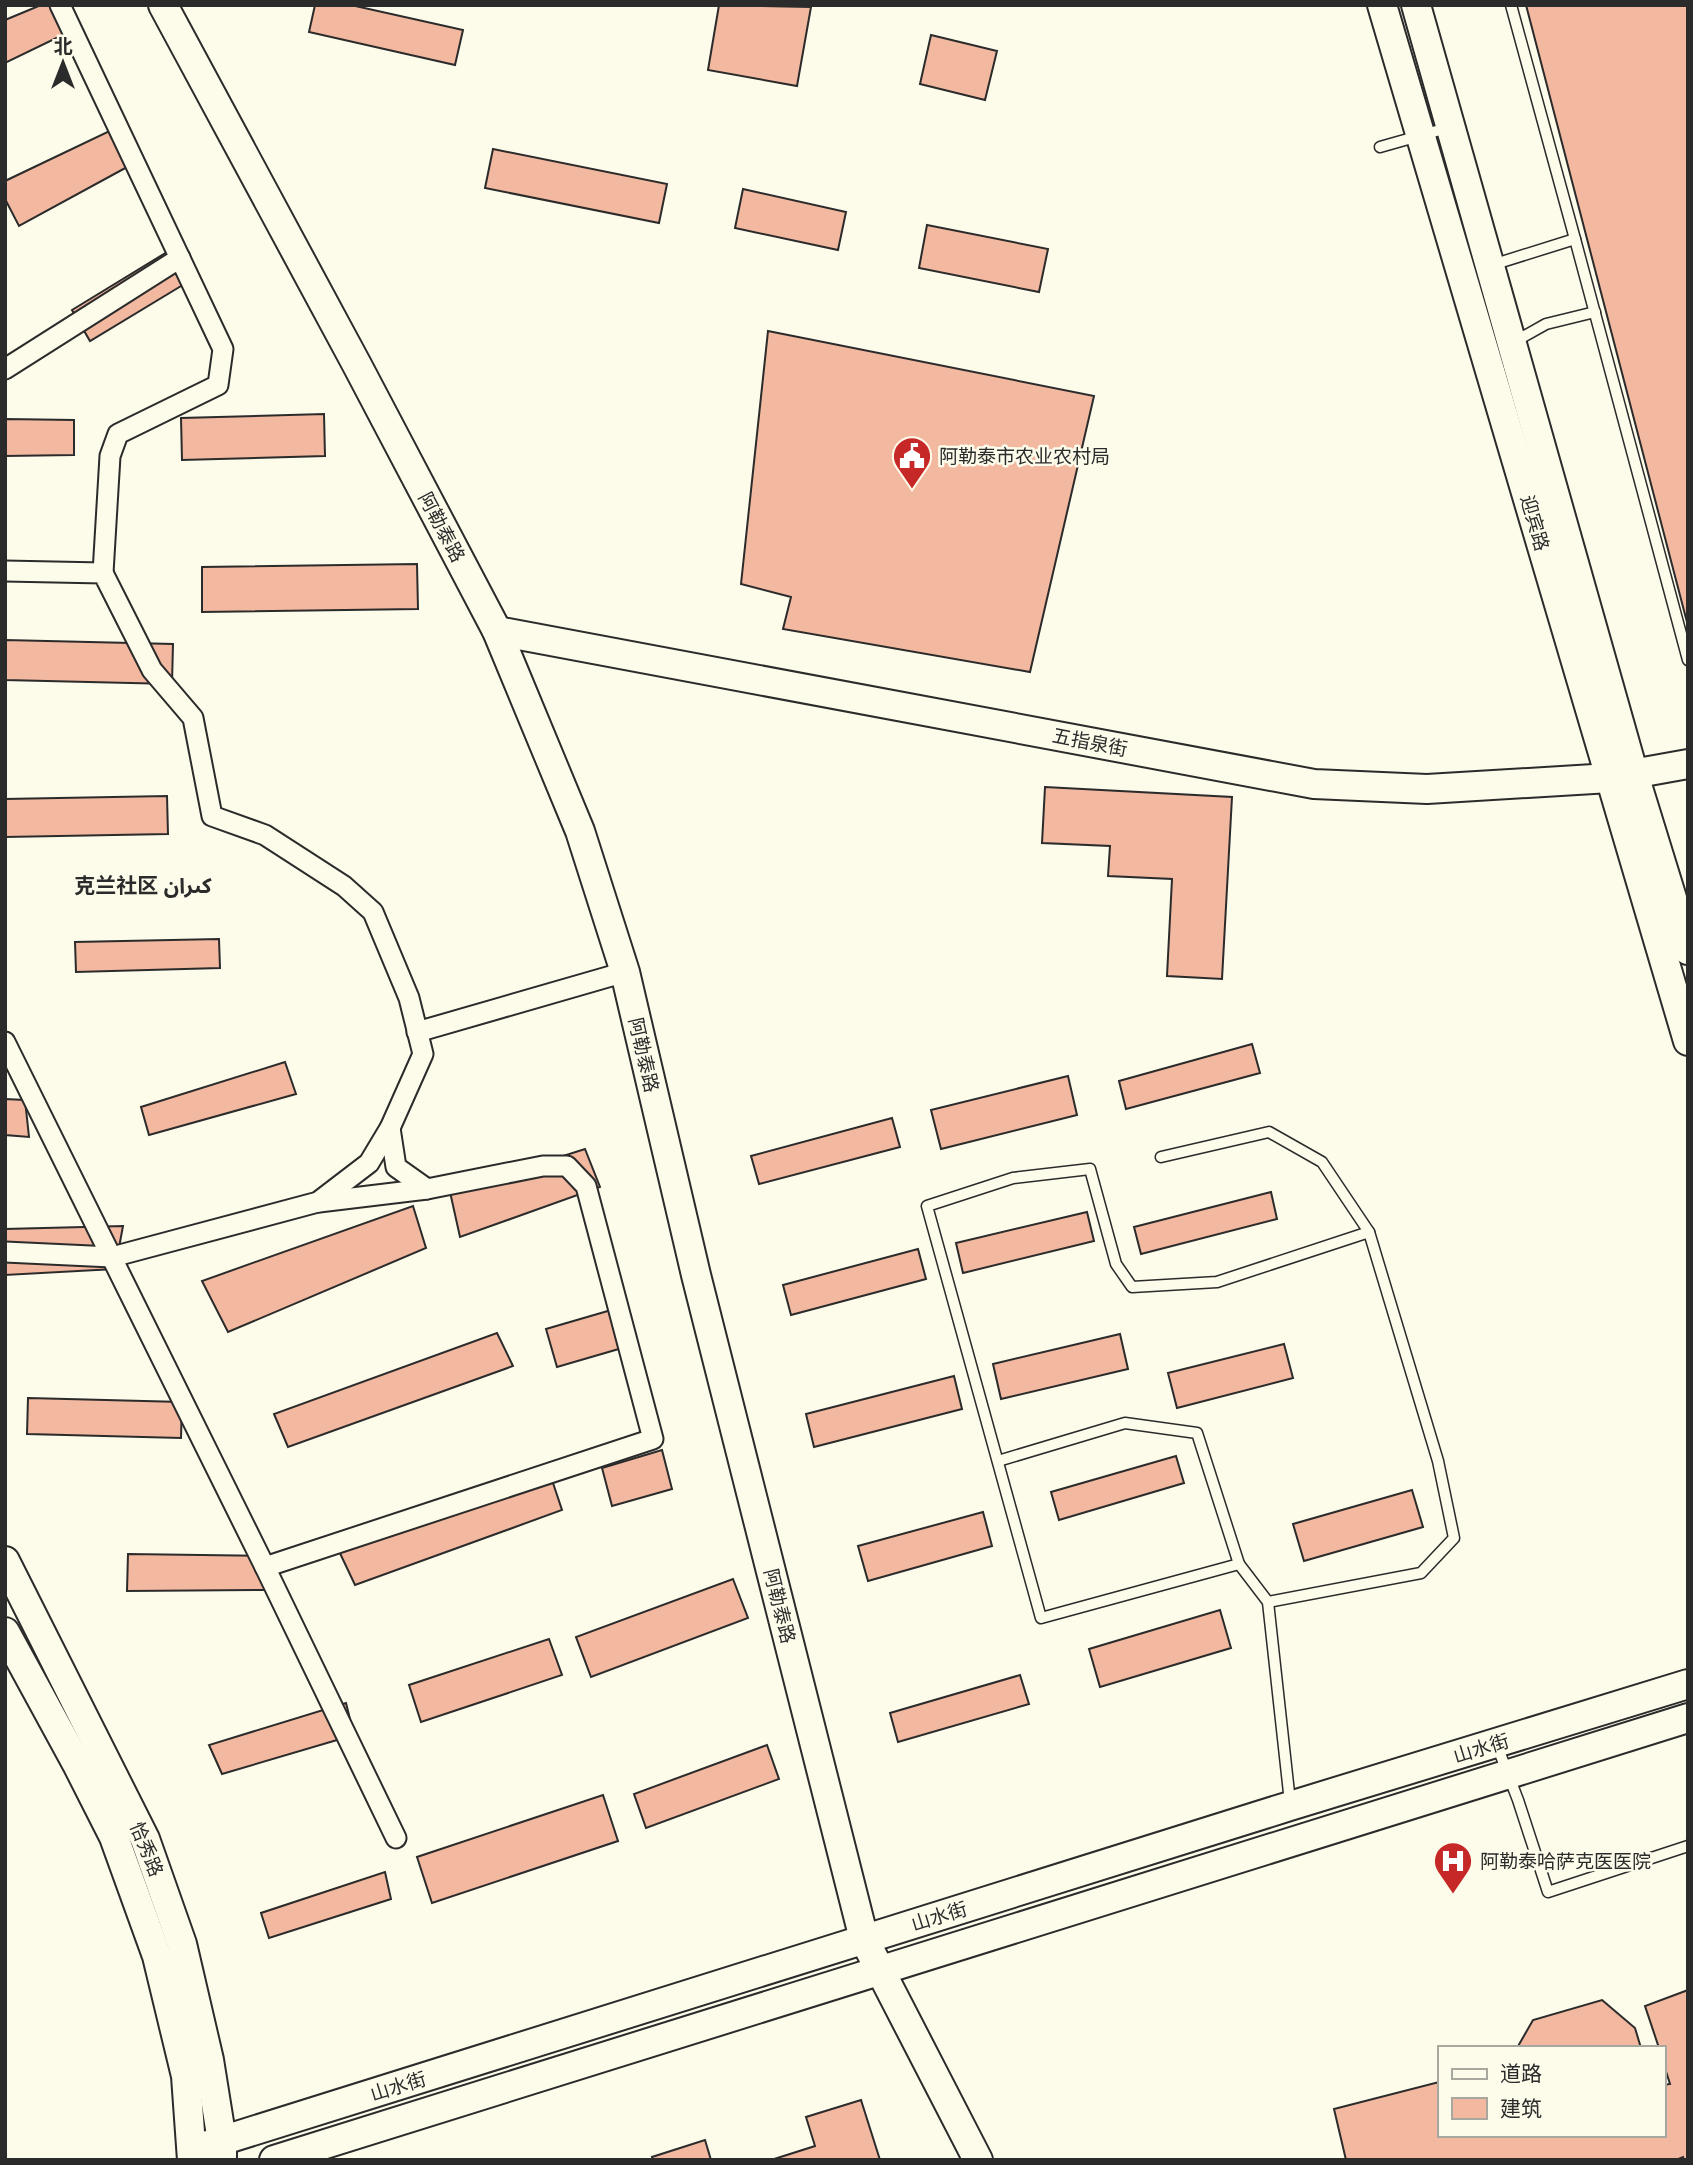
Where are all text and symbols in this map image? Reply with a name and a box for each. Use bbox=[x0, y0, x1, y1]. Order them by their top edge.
north arrow bbox=[28, 28, 98, 98]
text: 北 bbox=[53, 36, 73, 58]
public building icon: 阿勒泰市农业农村局 bbox=[891, 435, 933, 490]
place label: 阿勒泰市农业农村局 bbox=[939, 446, 1110, 468]
street label: 阿勒泰路 bbox=[414, 489, 469, 566]
street label: 迎宾路 bbox=[1516, 493, 1552, 554]
street label: 五指泉街 bbox=[1050, 725, 1129, 761]
district label: 克兰社区 كىران bbox=[74, 874, 212, 899]
street label: 阿勒泰路 bbox=[624, 1016, 662, 1095]
street label: 阿勒泰路 bbox=[759, 1567, 799, 1646]
street label: 山水街 bbox=[1451, 1730, 1512, 1768]
street label: 恰秀路 bbox=[125, 1819, 167, 1880]
hospital icon: 阿勒泰哈萨克医医院 bbox=[1432, 1840, 1474, 1895]
place label: 阿勒泰哈萨克医医院 bbox=[1480, 1851, 1651, 1873]
street label: 山水街 bbox=[909, 1898, 970, 1936]
legend bbox=[1438, 2046, 1665, 2137]
text: 道路 bbox=[1500, 2062, 1542, 2087]
street label: 山水街 bbox=[368, 2068, 429, 2106]
text: 建筑 bbox=[1500, 2097, 1542, 2122]

